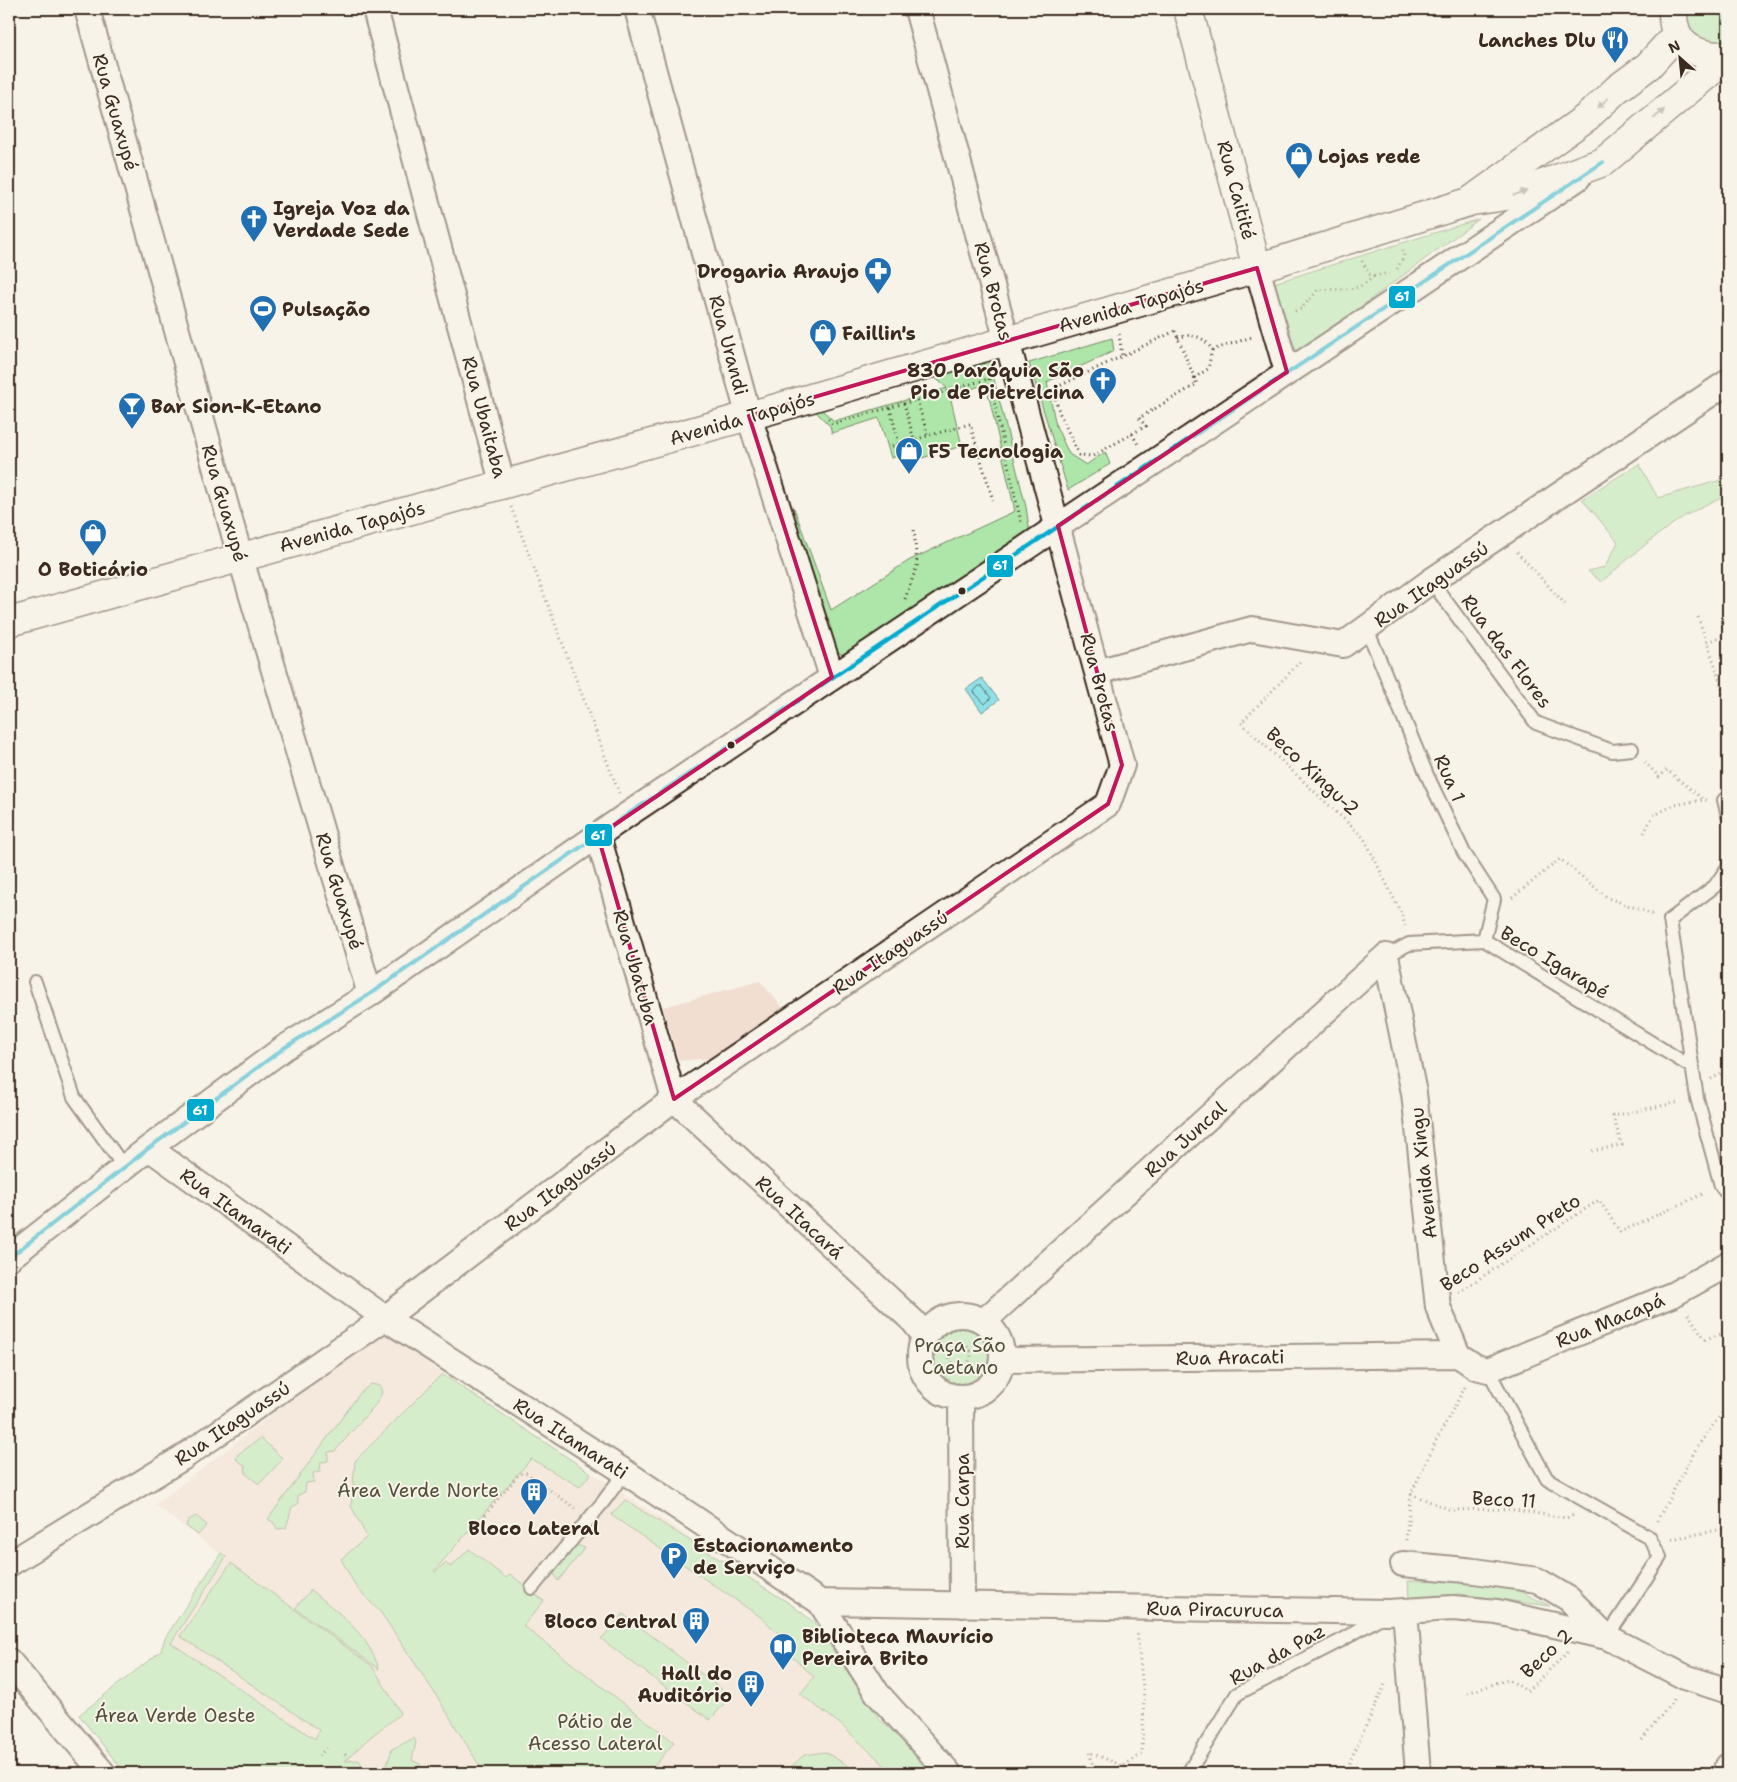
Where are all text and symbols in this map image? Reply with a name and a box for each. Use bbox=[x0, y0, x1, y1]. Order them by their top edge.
restaurant icon: Lanches Dlu bbox=[1600, 25, 1630, 64]
place label: Lanches Dlu bbox=[1478, 28, 1596, 53]
north arrow bbox=[1654, 32, 1704, 82]
text: N bbox=[1665, 36, 1683, 57]
street label: Rua Guaxupé bbox=[87, 50, 144, 174]
one-way arrow bbox=[1597, 97, 1609, 109]
one-way arrow bbox=[1653, 109, 1666, 120]
street label: Rua Caitité bbox=[1211, 138, 1262, 242]
shop icon: Lojas rede bbox=[1284, 141, 1314, 180]
place label: Lojas rede bbox=[1318, 144, 1421, 169]
one-way arrow bbox=[1512, 188, 1527, 196]
place label: Igreja Voz da Verdade Sede bbox=[273, 196, 410, 243]
church icon: Igreja Voz da Verdade Sede bbox=[239, 204, 269, 243]
street label: Rua Brotas bbox=[968, 239, 1019, 343]
pharmacy icon: Drogaria Araujo bbox=[863, 256, 893, 295]
place label: Drogaria Araujo bbox=[697, 259, 859, 284]
street label: Avenida Tapajós bbox=[1056, 273, 1207, 338]
line badge: 61 bbox=[1388, 285, 1416, 309]
text: 61 bbox=[1394, 287, 1410, 305]
street label: Rua Urandi bbox=[703, 292, 754, 398]
sports icon: Pulsação bbox=[248, 294, 278, 333]
place label: Pulsação bbox=[282, 297, 370, 322]
shop icon: Faillin's bbox=[808, 318, 838, 357]
place label: Faillin's bbox=[842, 321, 916, 346]
street label: Rua Ubaitaba bbox=[456, 354, 513, 481]
place label: 830 Paróquia São Pio de Pietrelcina bbox=[907, 358, 1084, 405]
church icon: 830 Paróquia São Pio de Pietrelcina bbox=[1088, 366, 1118, 405]
street label: Avenida Tapajós bbox=[667, 386, 818, 451]
bar icon: Bar Sion-K-Etano bbox=[117, 391, 147, 430]
place label: Bar Sion-K-Etano bbox=[151, 394, 322, 419]
shop icon: F5 Tecnologia bbox=[894, 436, 924, 475]
place label: F5 Tecnologia bbox=[928, 439, 1063, 464]
street label: Rua Guaxupé bbox=[196, 441, 253, 565]
street label: Avenida Tapajós bbox=[276, 495, 428, 558]
shop icon: O Boticário bbox=[78, 518, 108, 557]
street label: Rua Itaguassú bbox=[1369, 536, 1494, 633]
line badge: 61 bbox=[986, 554, 1014, 578]
text: 61 bbox=[992, 556, 1008, 574]
place label: O Boticário bbox=[38, 557, 148, 582]
unlabelled marker bbox=[957, 586, 967, 596]
street label: Rua das Flores bbox=[1456, 589, 1558, 713]
street label: Rua Brotas bbox=[1074, 630, 1125, 734]
street label: Beco Xingu-2 bbox=[1261, 722, 1365, 821]
unlabelled marker bbox=[726, 740, 736, 750]
street label: Rua 1 bbox=[1428, 750, 1471, 806]
line badge: 61 bbox=[584, 823, 613, 847]
text: 61 bbox=[590, 826, 606, 844]
street label: Rua Guaxupé bbox=[310, 830, 369, 953]
street label: Rua Itaguassú bbox=[828, 904, 953, 1000]
street label: Rua Ubatuba bbox=[607, 907, 664, 1028]
street label: Beco Igarapé bbox=[1496, 920, 1614, 1005]
street label: Rua Juncal bbox=[1139, 1096, 1232, 1183]
line badge: 61 bbox=[186, 1098, 215, 1122]
text: 61 bbox=[192, 1101, 208, 1119]
street label: Avenida Xingu bbox=[1404, 1106, 1443, 1240]
street label: Rua Itaguassú bbox=[499, 1136, 621, 1237]
street label: Rua Itamarati bbox=[175, 1162, 296, 1260]
street label: Rua Itacará bbox=[750, 1170, 849, 1265]
street label: Beco Assum Preto bbox=[1435, 1188, 1585, 1297]
street label: Rua Macapá bbox=[1552, 1287, 1668, 1354]
park label: Praça São Caetano bbox=[914, 1333, 1006, 1380]
street label: Rua Aracati bbox=[1175, 1344, 1285, 1371]
street label: Rua Itaguassú bbox=[170, 1375, 295, 1471]
street label: Rua Itamarati bbox=[509, 1392, 633, 1485]
street label: Rua Carpa bbox=[950, 1453, 975, 1549]
park label: Área Verde Norte bbox=[337, 1477, 499, 1503]
building icon: Bloco Lateral bbox=[519, 1477, 549, 1516]
street label: Beco 11 bbox=[1471, 1485, 1537, 1514]
place label: Bloco Lateral bbox=[468, 1516, 600, 1541]
place label: Estacionamento de Serviço bbox=[693, 1533, 853, 1580]
parking icon: Estacionamento de Serviço bbox=[659, 1541, 689, 1580]
street label: Rua Piracuruca bbox=[1146, 1596, 1284, 1623]
building icon: Bloco Central bbox=[681, 1606, 711, 1645]
place label: Bloco Central bbox=[544, 1609, 677, 1634]
street label: Rua da Paz bbox=[1225, 1618, 1329, 1691]
street label: Beco 2 bbox=[1515, 1623, 1578, 1684]
place label: Biblioteca Maurício Pereira Brito bbox=[802, 1624, 994, 1671]
library icon: Biblioteca Maurício Pereira Brito bbox=[768, 1632, 798, 1671]
place label: Hall do Auditório bbox=[638, 1661, 732, 1708]
building icon: Hall do Auditório bbox=[736, 1669, 766, 1708]
park label: Área Verde Oeste bbox=[94, 1702, 256, 1728]
park label: Pátio de Acesso Lateral bbox=[528, 1709, 663, 1756]

